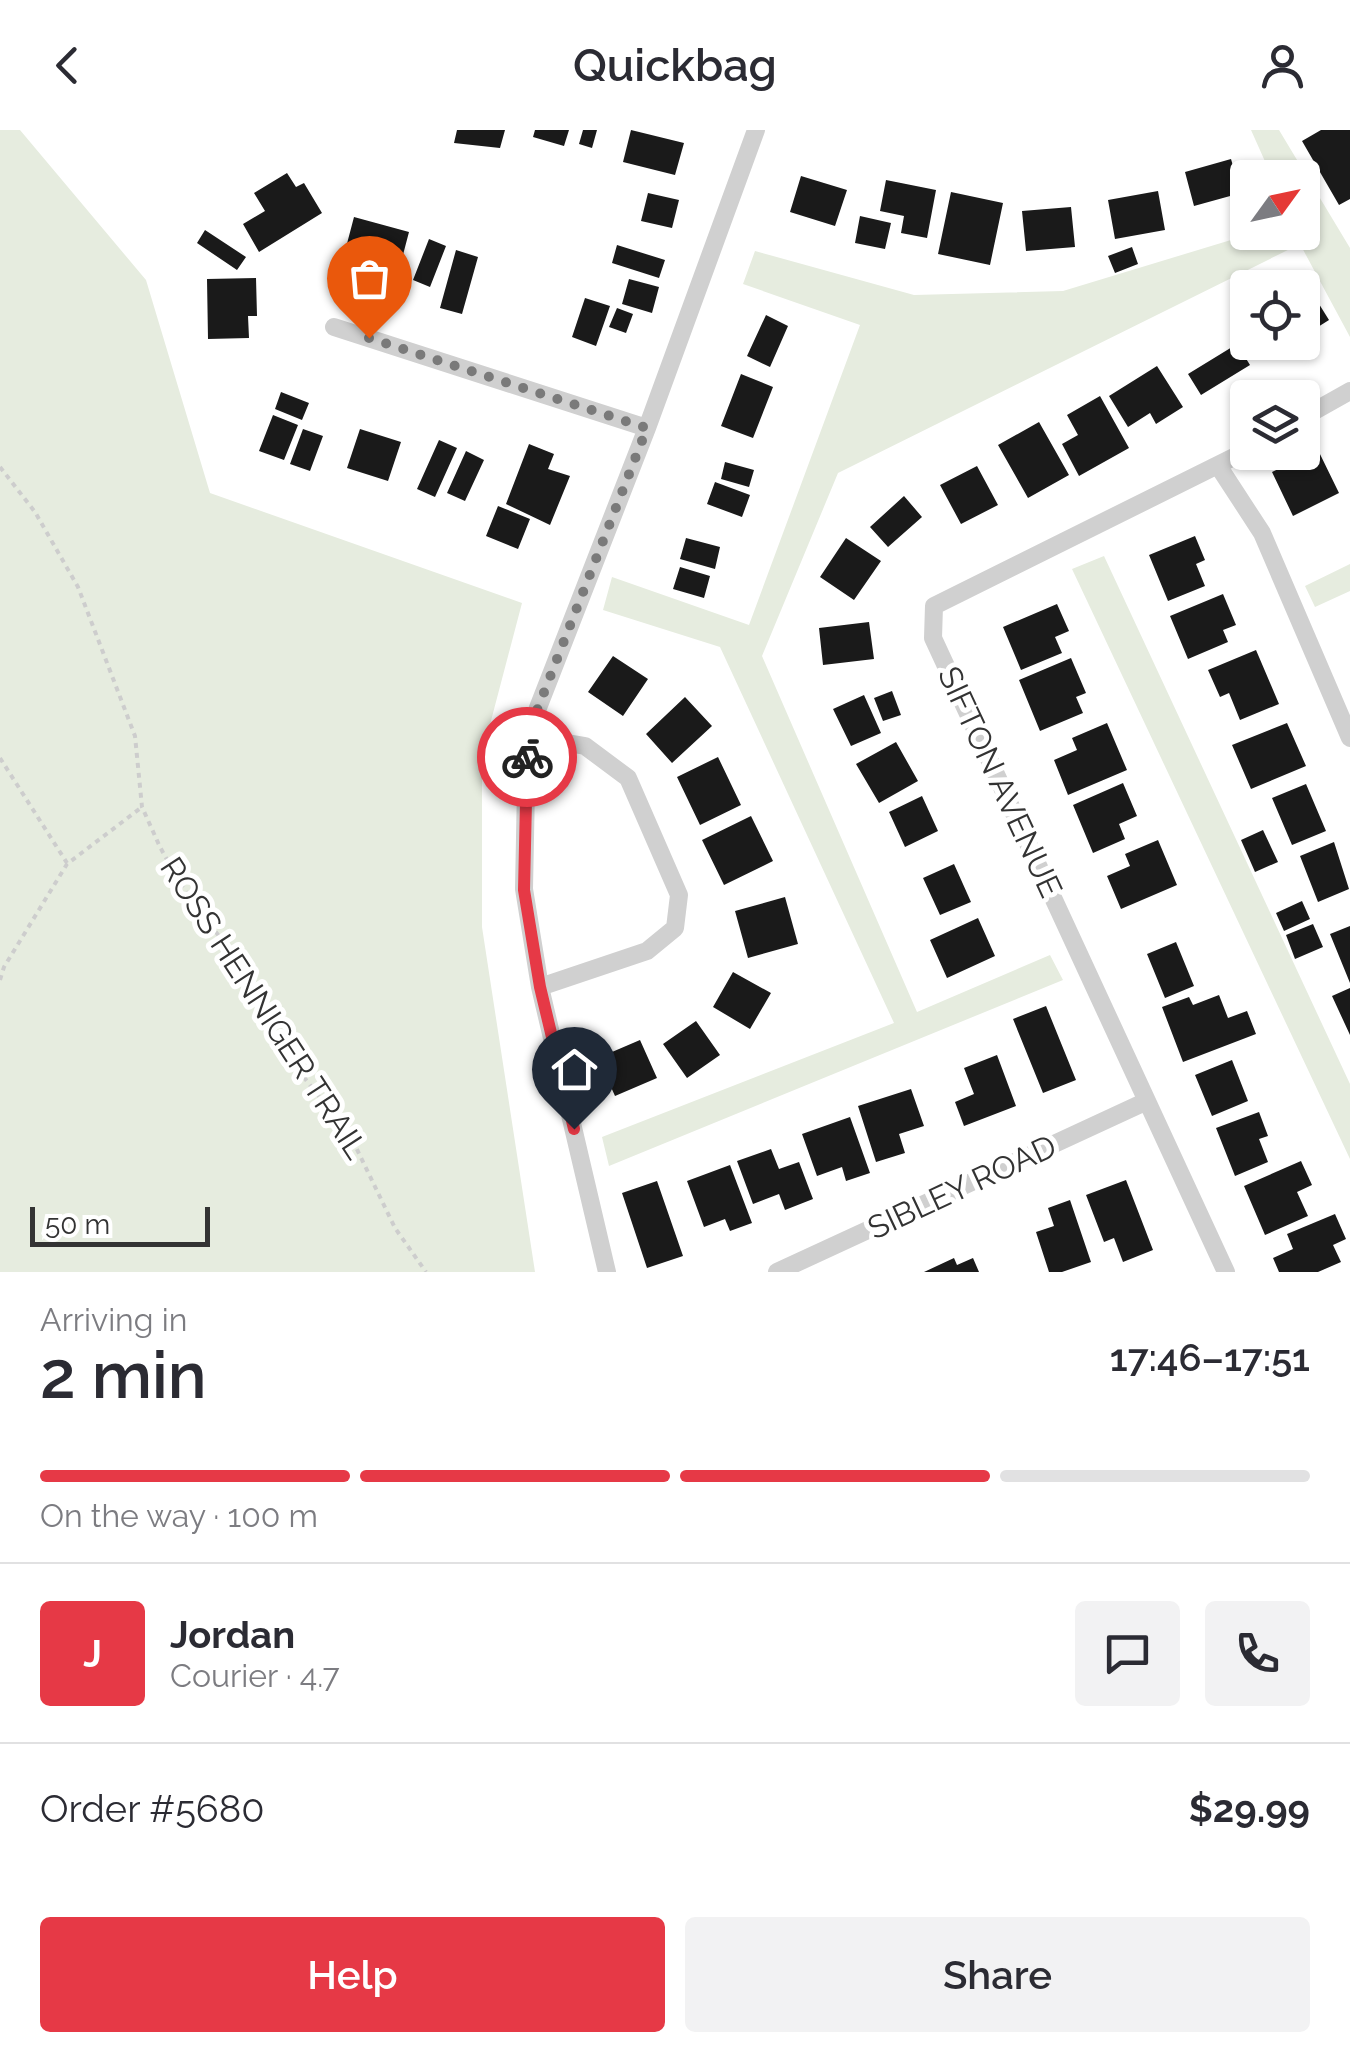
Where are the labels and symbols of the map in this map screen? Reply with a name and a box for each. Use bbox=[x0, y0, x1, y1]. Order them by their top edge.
north arrow bbox=[1230, 160, 1320, 250]
pin bbox=[327, 236, 412, 339]
street label: SIFTON AVENUE bbox=[931, 661, 1070, 903]
courier bbox=[477, 707, 577, 807]
street label: ROSS HENNIGER TRAIL bbox=[153, 850, 376, 1165]
pin bbox=[532, 1027, 617, 1130]
street label: SIBLEY ROAD bbox=[862, 1127, 1062, 1246]
scale bar bbox=[30, 1202, 210, 1246]

